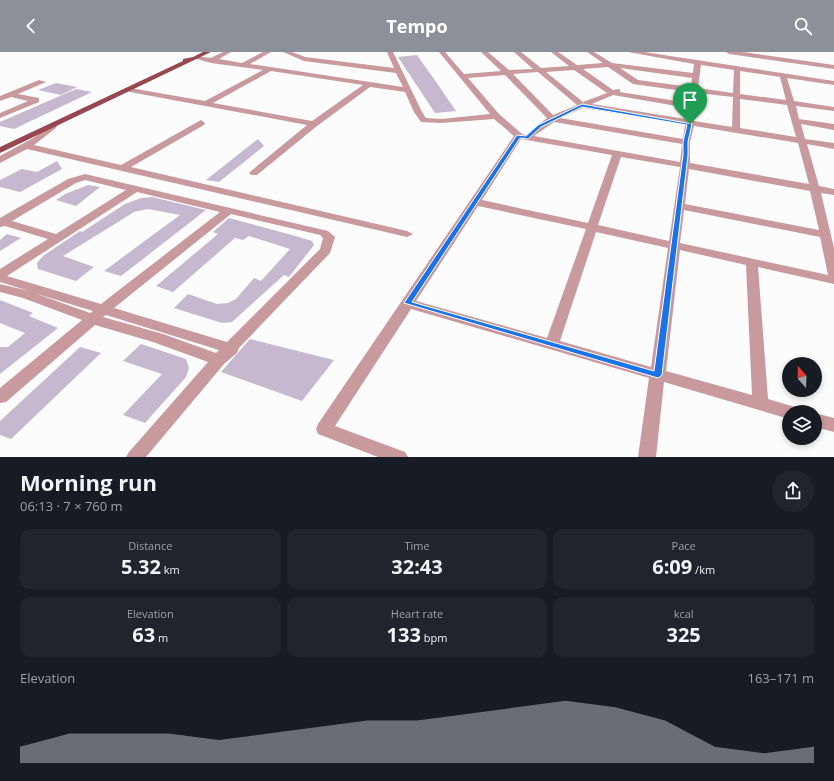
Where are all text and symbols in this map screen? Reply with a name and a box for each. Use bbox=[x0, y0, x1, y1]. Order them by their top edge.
text: Tempo bbox=[386, 14, 448, 38]
icon: back bbox=[20, 15, 42, 37]
icon: search bbox=[792, 15, 814, 37]
pin bbox=[673, 83, 707, 124]
icon: arrive bbox=[679, 89, 701, 111]
north arrow bbox=[782, 357, 822, 397]
map controls bbox=[782, 357, 822, 445]
button: layers bbox=[782, 405, 822, 445]
text: Morning run bbox=[20, 467, 157, 497]
button: share bbox=[772, 470, 814, 512]
text: 06:13 · 7 × 760 m bbox=[20, 497, 123, 515]
text: Distance bbox=[128, 538, 172, 553]
text: Time bbox=[404, 538, 430, 553]
text: Pace bbox=[672, 538, 696, 553]
text: 5.32 bbox=[121, 553, 161, 580]
text: 32:43 bbox=[391, 553, 443, 580]
text: 6:09 bbox=[652, 553, 692, 580]
text: km bbox=[161, 562, 180, 577]
text: /km bbox=[692, 562, 715, 577]
text: Elevation bbox=[127, 606, 174, 621]
text: Heart rate bbox=[391, 606, 443, 621]
text: kcal bbox=[674, 606, 694, 621]
text: 63 bbox=[132, 621, 155, 648]
text: 133 bbox=[387, 621, 421, 648]
text: 325 bbox=[667, 621, 701, 648]
text: m bbox=[155, 630, 168, 645]
text: bpm bbox=[421, 630, 447, 645]
text: Elevation bbox=[20, 669, 75, 687]
text: 163–171 m bbox=[747, 669, 814, 687]

